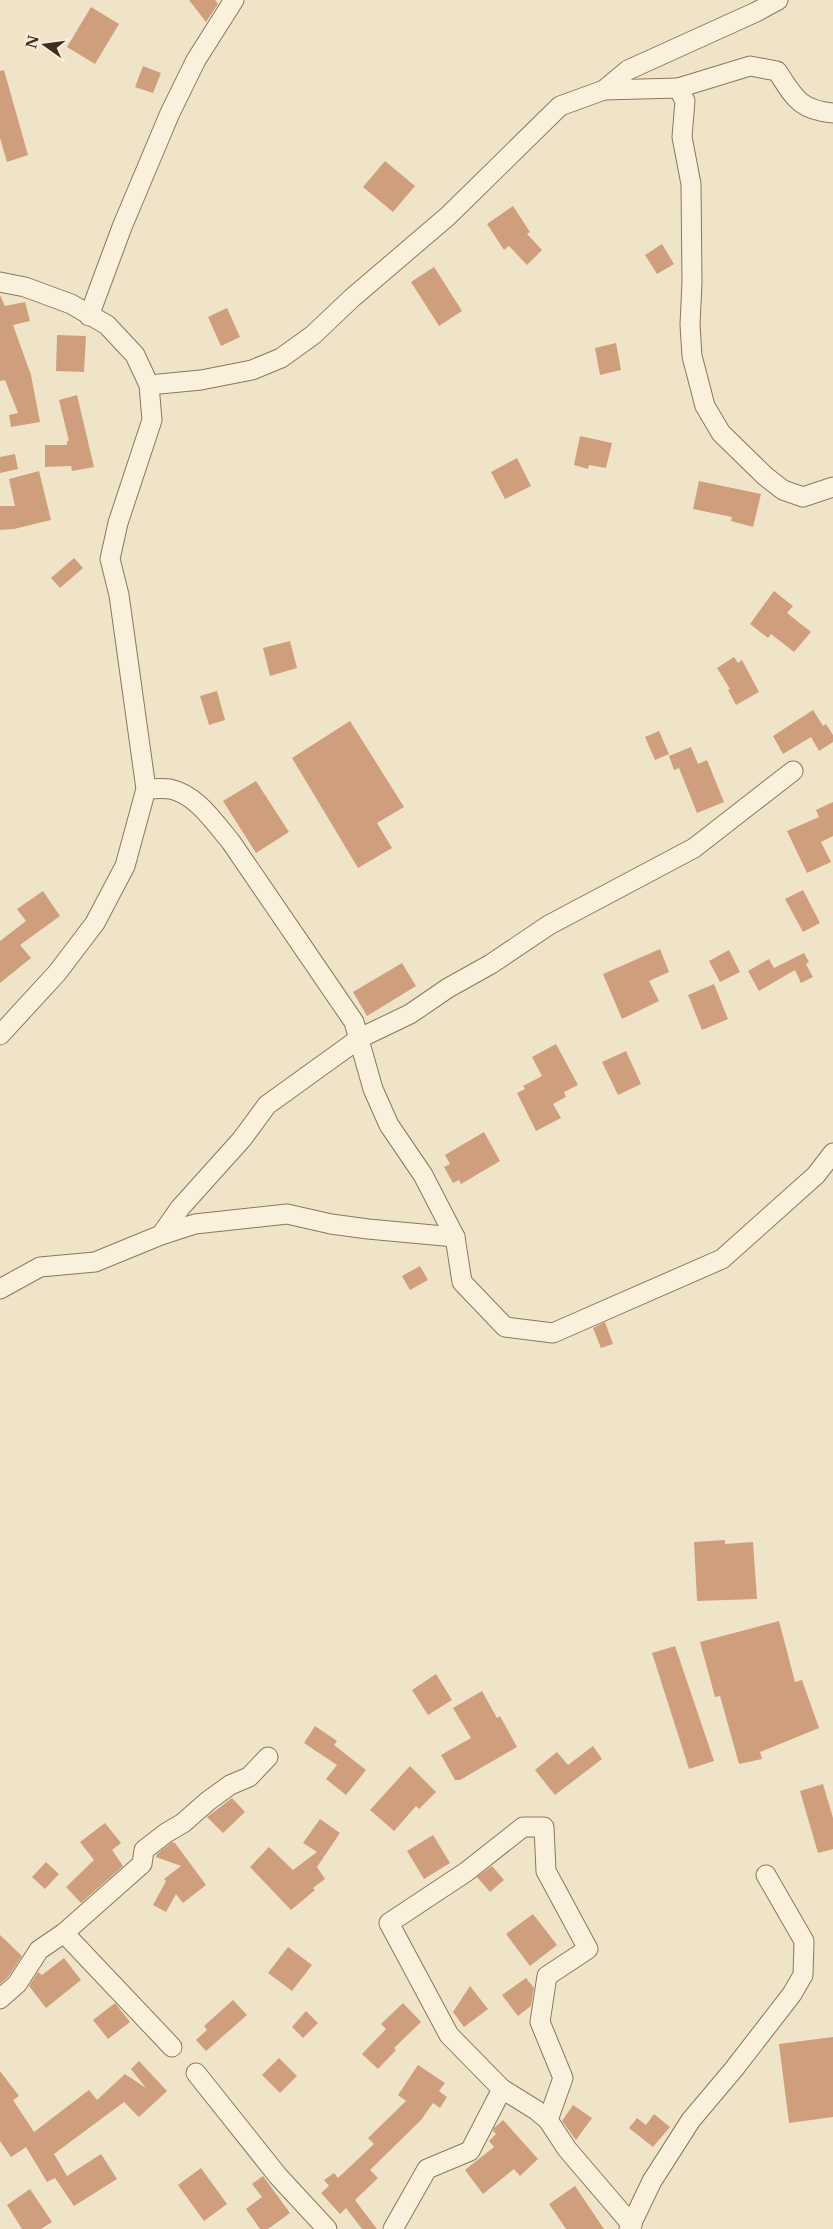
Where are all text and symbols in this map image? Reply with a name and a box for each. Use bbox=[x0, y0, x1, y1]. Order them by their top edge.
north arrow bbox=[20, 20, 70, 70]
text: N bbox=[22, 33, 43, 50]

